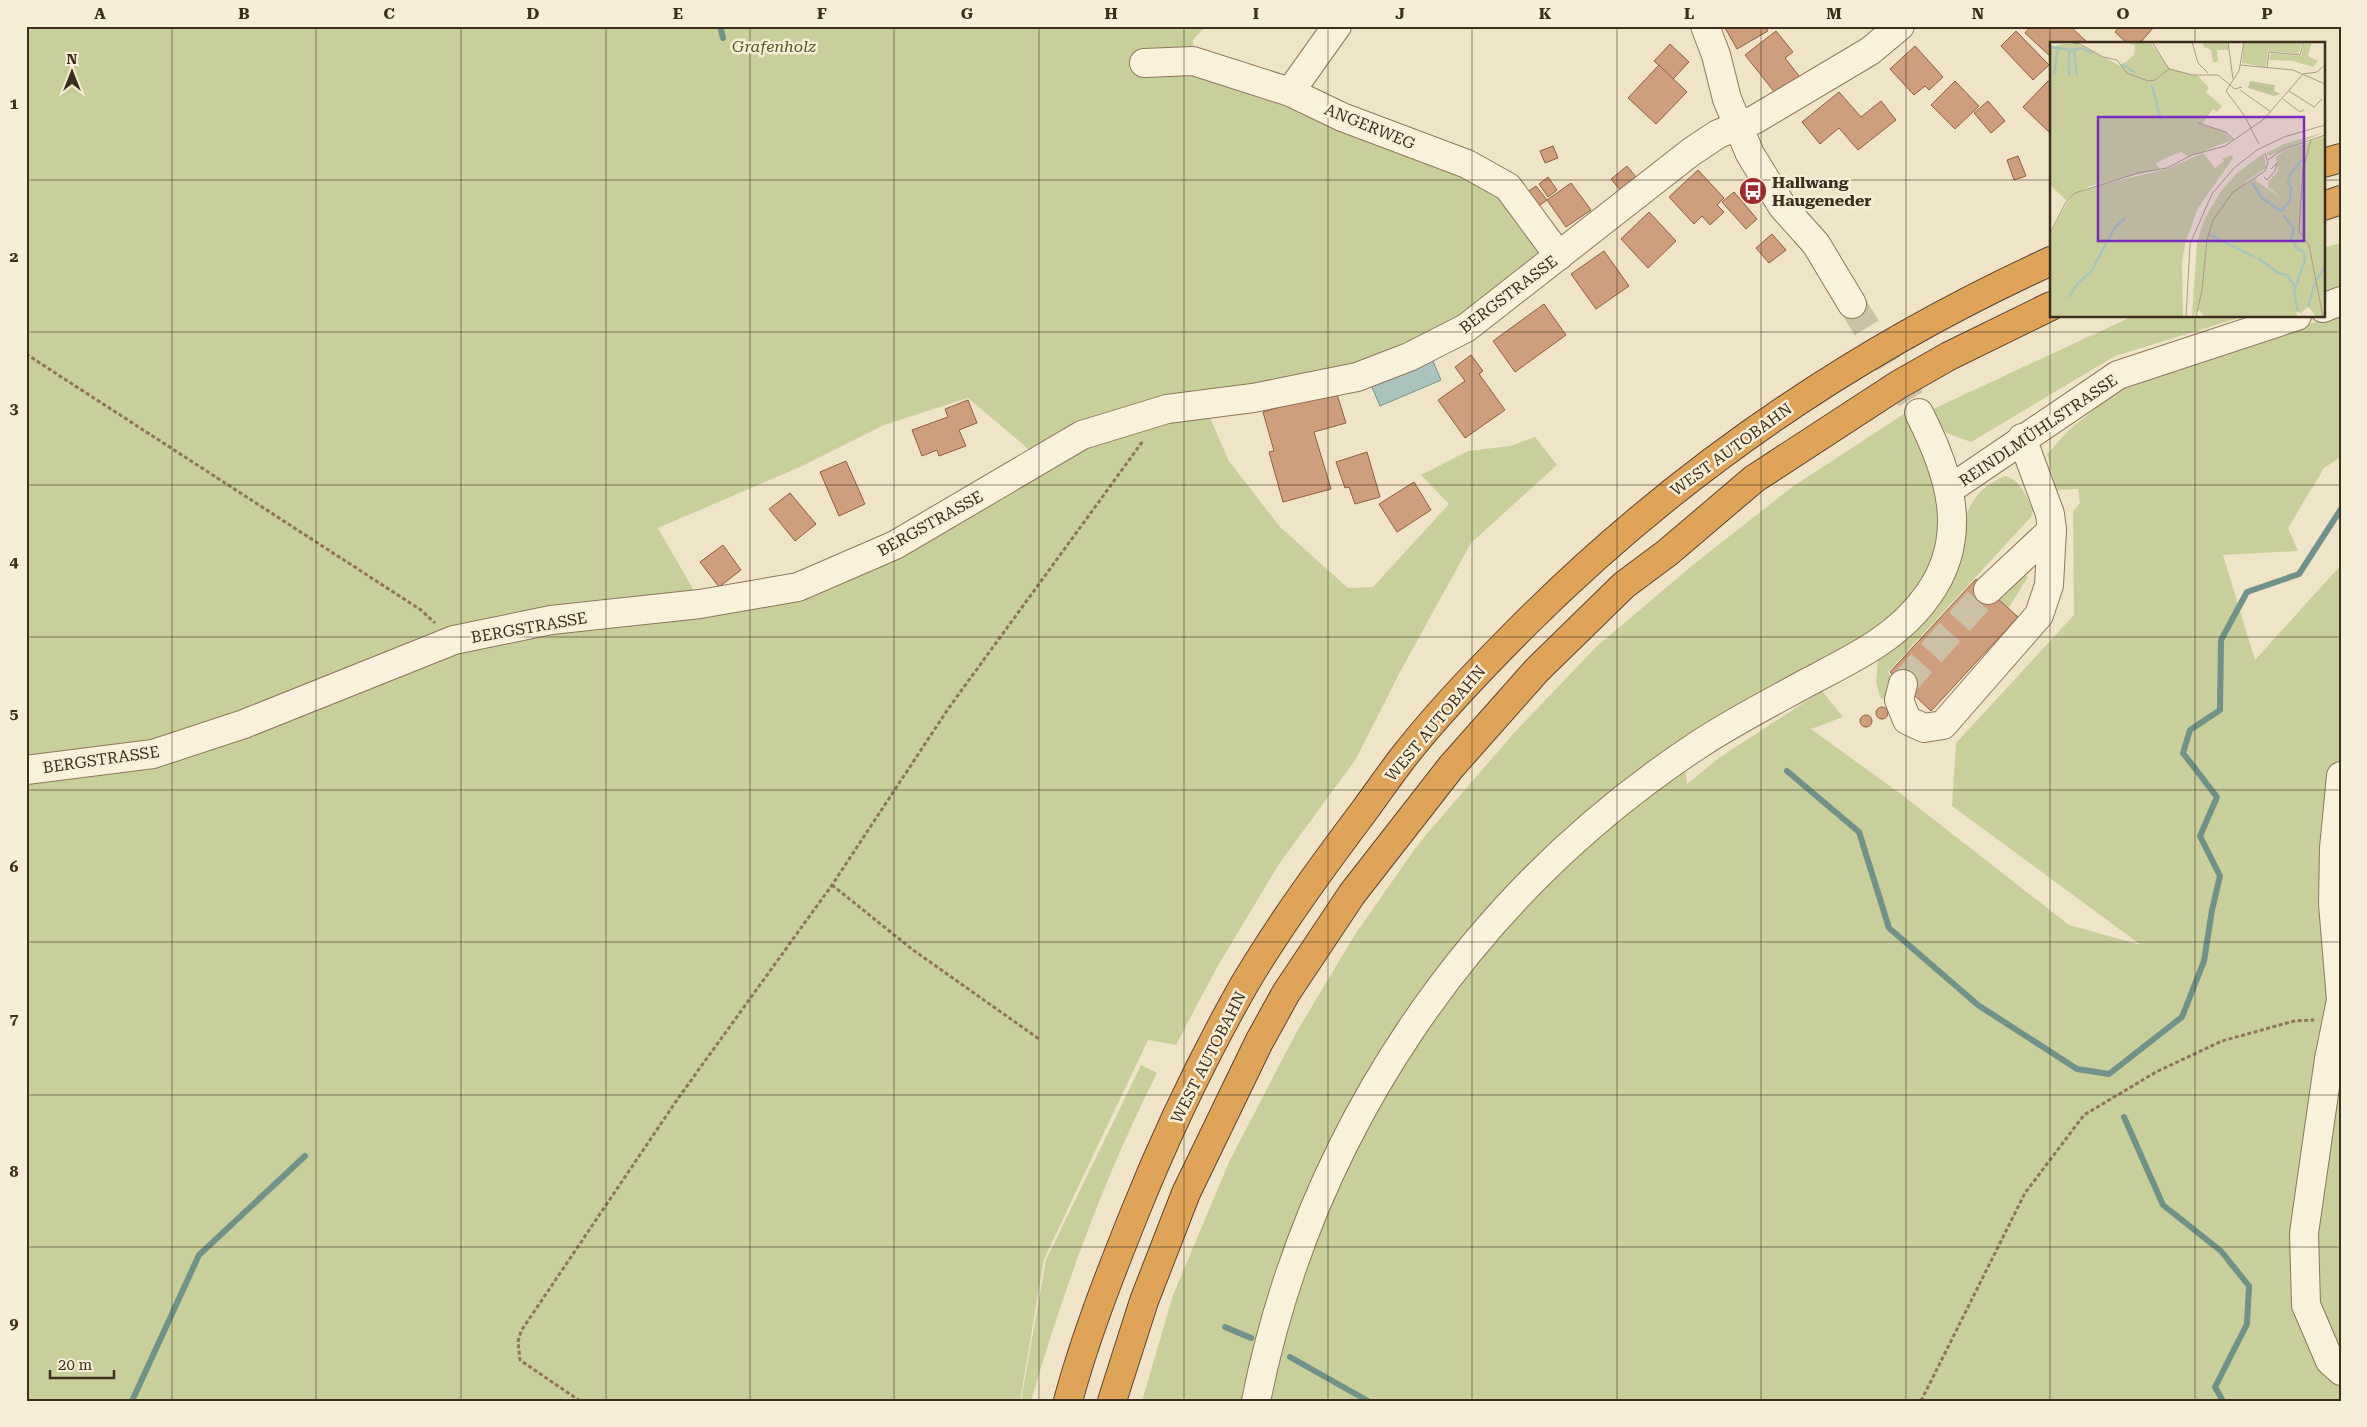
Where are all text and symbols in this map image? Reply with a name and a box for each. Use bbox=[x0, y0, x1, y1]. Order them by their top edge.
text: A bbox=[94, 4, 106, 23]
text: B bbox=[238, 4, 250, 23]
text: C bbox=[383, 4, 395, 23]
text: D bbox=[527, 4, 540, 23]
text: E bbox=[673, 4, 683, 23]
text: F bbox=[817, 4, 827, 23]
text: G bbox=[961, 4, 974, 23]
text: H bbox=[1104, 4, 1118, 23]
text: I bbox=[1253, 4, 1259, 23]
text: J bbox=[1395, 4, 1405, 23]
text: K bbox=[1539, 4, 1552, 23]
text: L bbox=[1684, 4, 1694, 23]
text: M bbox=[1826, 4, 1842, 23]
text: N bbox=[1972, 4, 1984, 23]
text: O bbox=[2117, 4, 2130, 23]
text: P bbox=[2261, 4, 2273, 23]
park label: Grafenholz bbox=[732, 37, 816, 56]
inset map bbox=[2050, 42, 2324, 318]
north arrow bbox=[48, 48, 98, 98]
text: N bbox=[67, 51, 78, 67]
text: 1 bbox=[10, 94, 19, 113]
street label: ANGERWEG bbox=[1322, 100, 1419, 154]
place label: Hallwang Haugeneder bbox=[1772, 173, 1872, 210]
bus stop icon: Hallwang Haugeneder bbox=[1738, 176, 1768, 206]
text: 2 bbox=[10, 247, 19, 266]
street label: BERGSTRASSE bbox=[1456, 251, 1561, 337]
street label: REINDLMÜHLSTRASSE bbox=[1955, 370, 2121, 491]
text: 3 bbox=[10, 399, 19, 418]
street label: WEST AUTOBAHN bbox=[1667, 399, 1796, 500]
street label: BERGSTRASSE bbox=[874, 487, 986, 560]
text: 4 bbox=[10, 552, 19, 571]
street label: BERGSTRASSE bbox=[470, 608, 589, 647]
street label: WEST AUTOBAHN bbox=[1381, 661, 1490, 785]
text: 5 bbox=[10, 704, 19, 723]
street label: BERGSTRASSE bbox=[42, 742, 161, 777]
text: 6 bbox=[10, 857, 19, 876]
street label: WEST AUTOBAHN bbox=[1167, 988, 1250, 1126]
text: 7 bbox=[10, 1009, 19, 1028]
text: 8 bbox=[10, 1162, 19, 1181]
text: 9 bbox=[10, 1314, 19, 1333]
scale bar bbox=[50, 1347, 114, 1379]
text: 20 m bbox=[58, 1356, 93, 1374]

